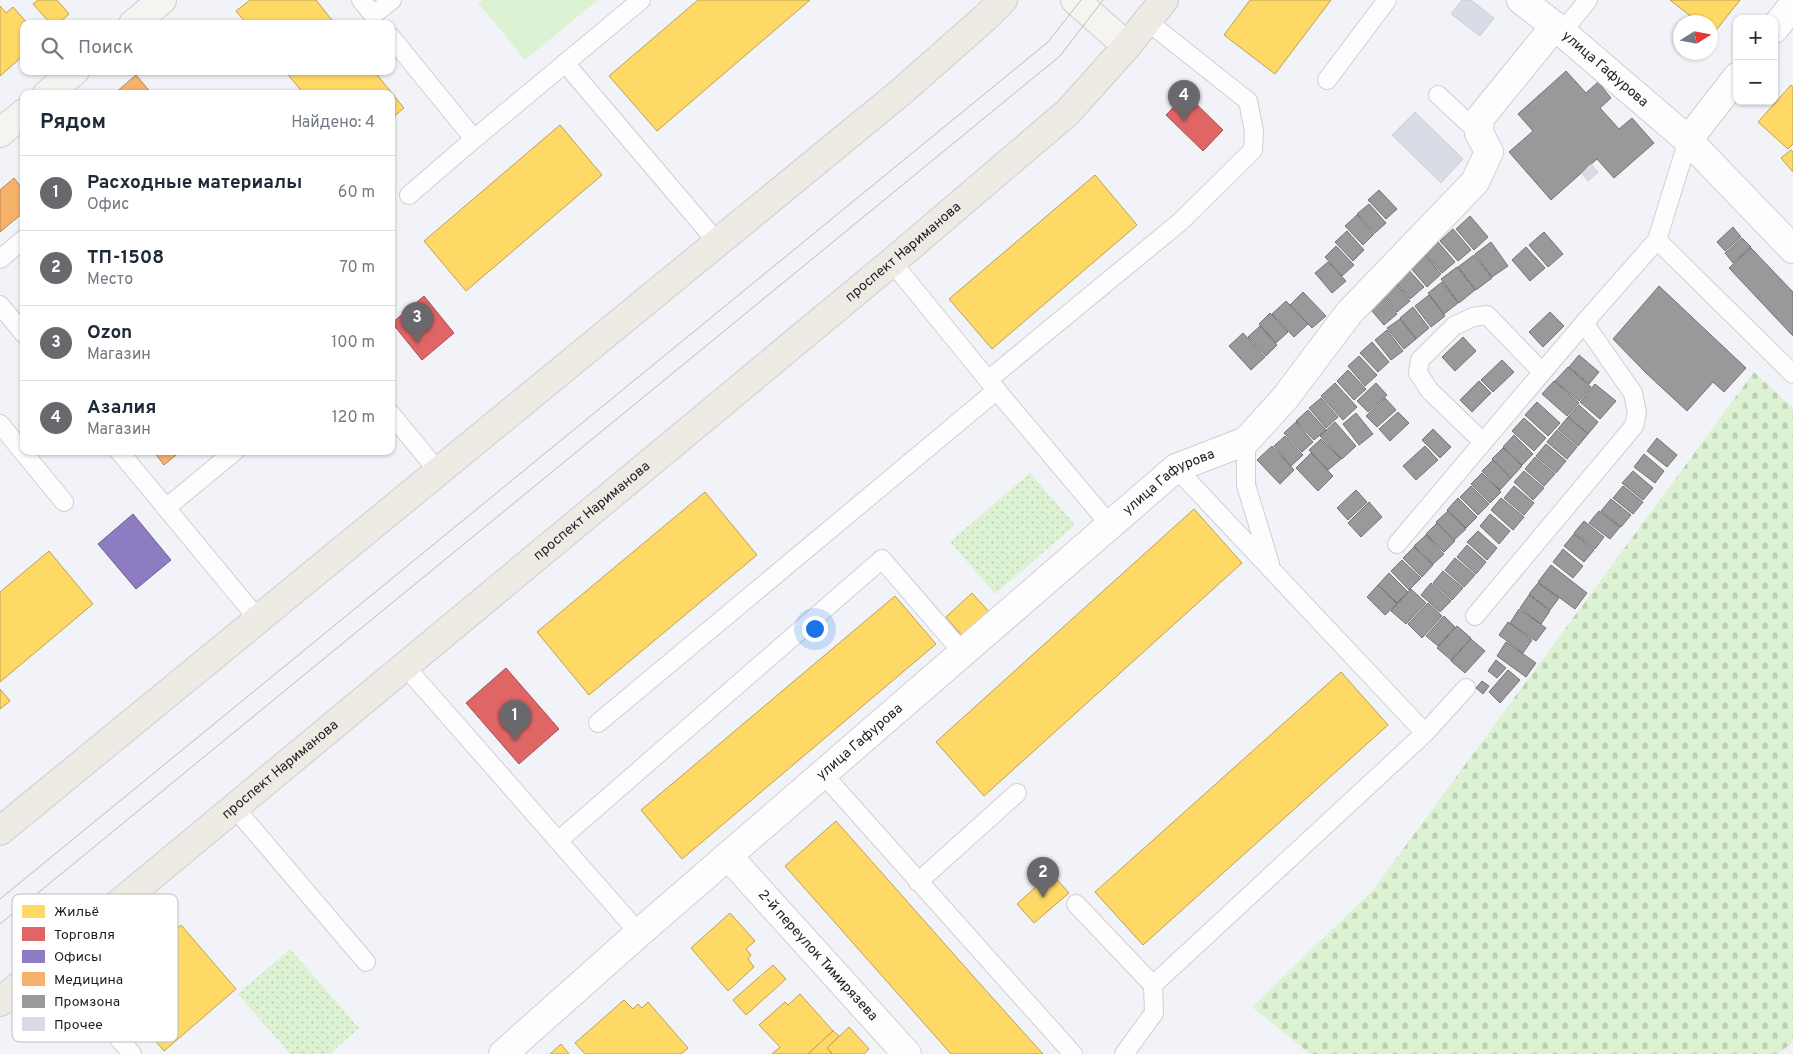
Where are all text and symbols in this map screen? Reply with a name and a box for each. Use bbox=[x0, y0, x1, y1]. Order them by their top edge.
north arrow bbox=[1673, 15, 1718, 60]
map controls bbox=[1733, 15, 1778, 105]
button: + bbox=[1733, 15, 1778, 60]
search box bbox=[20, 20, 395, 75]
street label: улица Гафурова bbox=[1558, 27, 1652, 111]
icon: search bbox=[38, 34, 66, 62]
text: Поиск bbox=[78, 36, 134, 60]
button: − bbox=[1733, 60, 1778, 105]
pin: 4 bbox=[1168, 80, 1200, 121]
text: Рядом bbox=[40, 109, 106, 136]
text: Найдено: 4 bbox=[291, 113, 375, 133]
text: Расходные материалы bbox=[87, 171, 302, 195]
text: 1 bbox=[53, 183, 59, 203]
text: 60 m bbox=[338, 183, 375, 203]
text: Офис bbox=[87, 195, 129, 215]
street label: проспект Нариманова bbox=[842, 198, 965, 306]
text: ТП-1508 bbox=[87, 246, 164, 270]
text: 2 bbox=[51, 258, 61, 278]
text: 70 m bbox=[340, 258, 375, 278]
text: Место bbox=[87, 270, 133, 290]
pin: 3 bbox=[401, 302, 433, 343]
text: Ozon bbox=[87, 321, 132, 345]
text: 3 bbox=[51, 333, 61, 353]
text: 100 m bbox=[331, 333, 375, 353]
text: Магазин bbox=[87, 345, 151, 365]
text: Азалия bbox=[87, 396, 156, 420]
text: 4 bbox=[51, 408, 61, 428]
text: 120 m bbox=[332, 408, 375, 428]
text: Магазин bbox=[87, 420, 151, 440]
street label: улица Гафурова bbox=[1119, 445, 1217, 519]
street label: проспект Нариманова bbox=[530, 458, 654, 564]
your location bbox=[802, 616, 828, 642]
pin: 1 bbox=[499, 700, 531, 741]
street label: улица Гафурова bbox=[813, 700, 906, 784]
street label: проспект Нариманова bbox=[218, 716, 342, 823]
pin: 2 bbox=[1027, 857, 1059, 898]
street label: 2-й переулок Тимирязева bbox=[754, 886, 881, 1024]
legend bbox=[12, 894, 178, 1042]
text: Жильё bbox=[54, 904, 99, 921]
text: Торговля bbox=[54, 927, 115, 944]
text: Офисы bbox=[54, 949, 102, 966]
text: Медицина bbox=[54, 972, 123, 989]
text: Промзона bbox=[54, 994, 120, 1011]
text: Прочее bbox=[54, 1017, 103, 1034]

